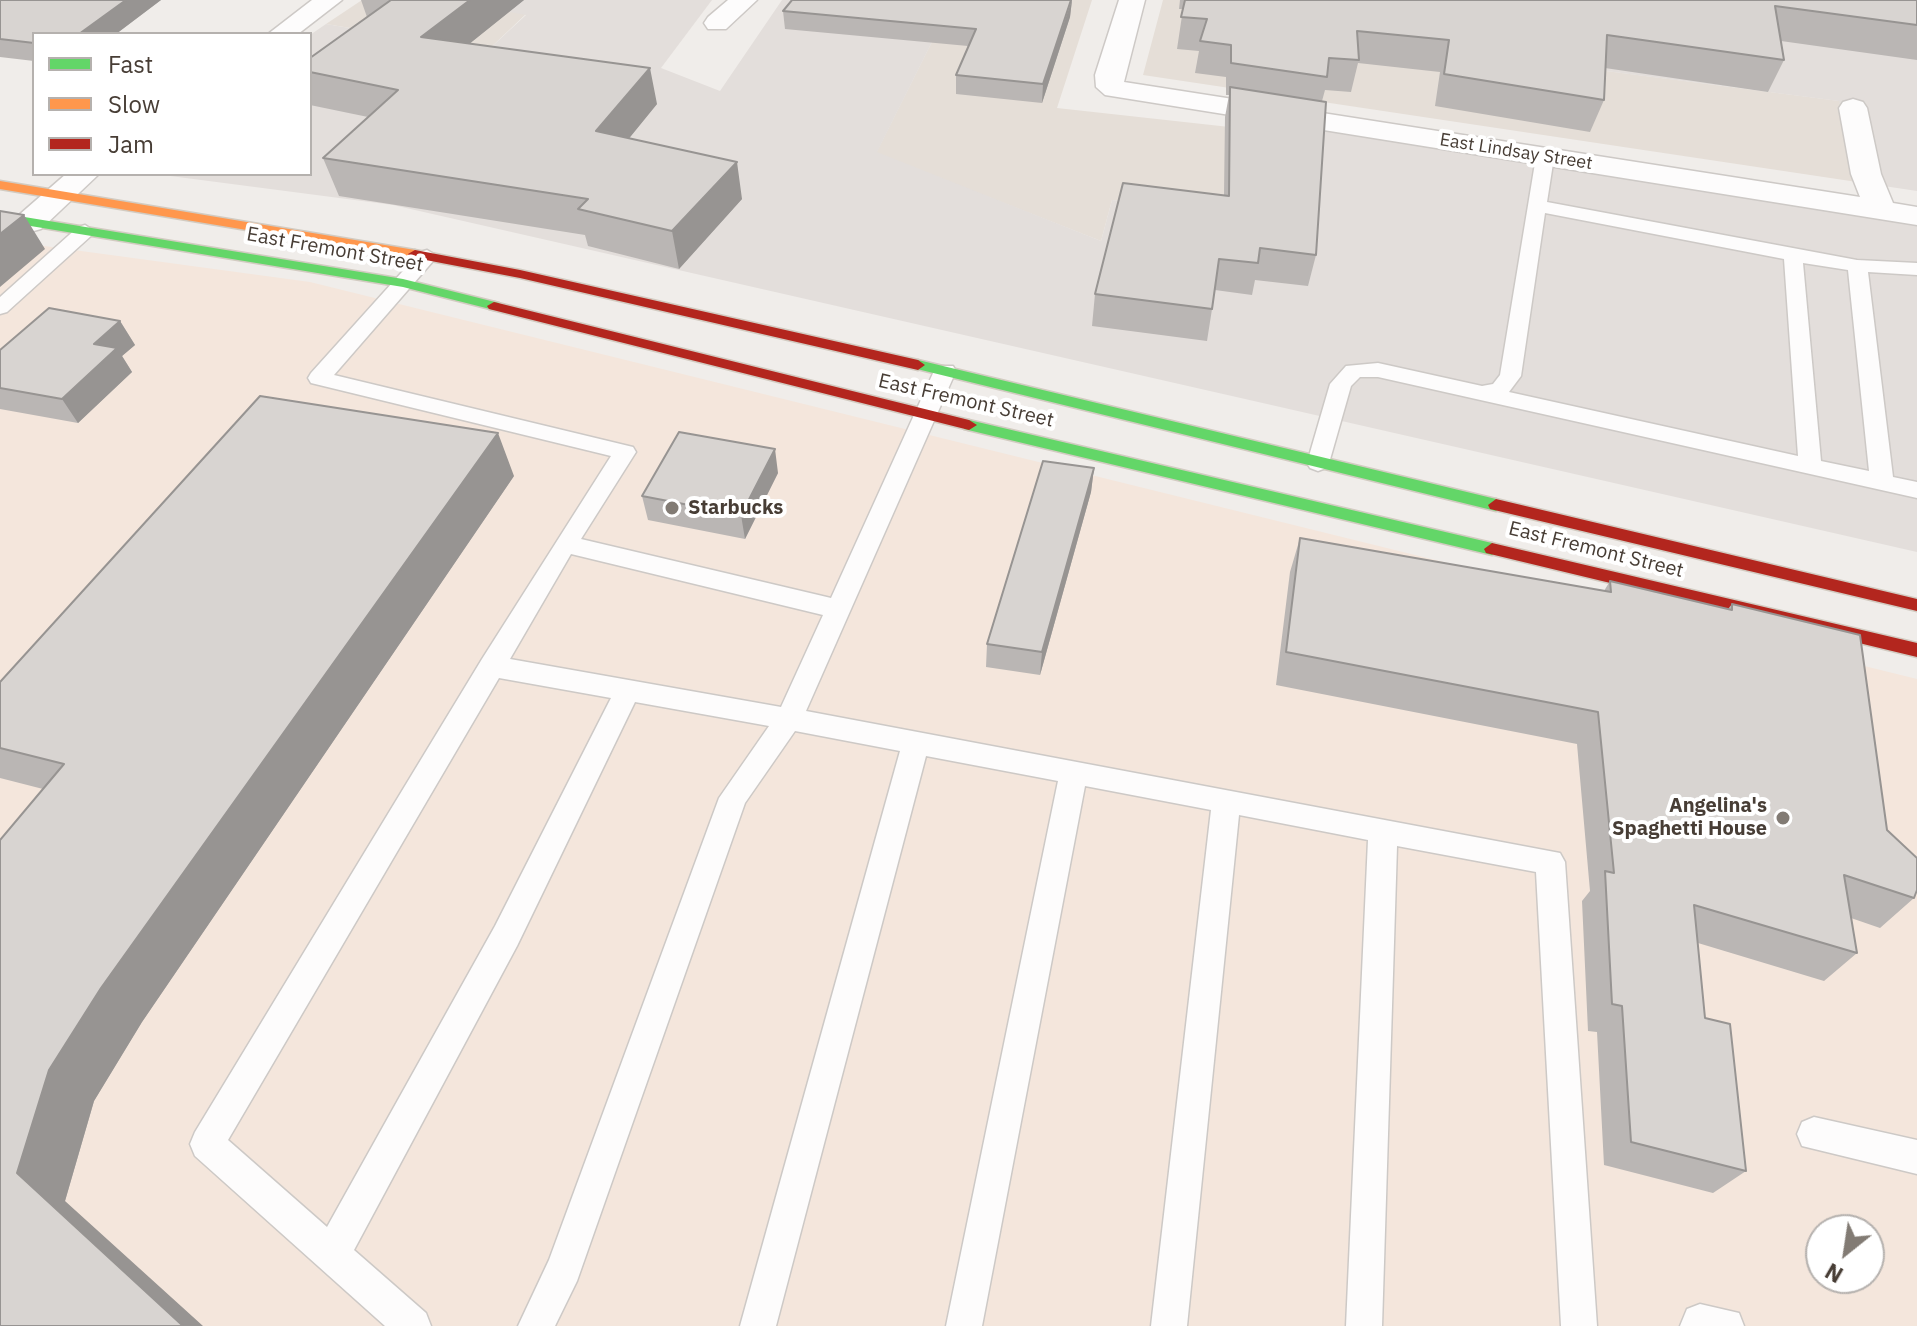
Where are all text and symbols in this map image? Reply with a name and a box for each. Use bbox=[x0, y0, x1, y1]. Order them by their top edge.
legend bbox=[32, 32, 312, 176]
text: Fast bbox=[108, 48, 153, 80]
text: Slow bbox=[108, 88, 160, 120]
text: Jam bbox=[108, 128, 154, 160]
street label: East Lindsay Street bbox=[1438, 129, 1594, 175]
street label: East Fremont Street bbox=[245, 223, 425, 277]
street label: East Fremont Street bbox=[876, 369, 1056, 433]
place label: Starbucks bbox=[688, 496, 783, 520]
marker: Starbucks bbox=[663, 499, 681, 517]
street label: East Fremont Street bbox=[1506, 517, 1686, 583]
place label: Angelina's Spaghetti House bbox=[1612, 794, 1767, 841]
marker: Angelina's Spaghetti House bbox=[1774, 809, 1792, 827]
north arrow bbox=[1805, 1214, 1885, 1294]
text: N bbox=[1820, 1257, 1848, 1290]

